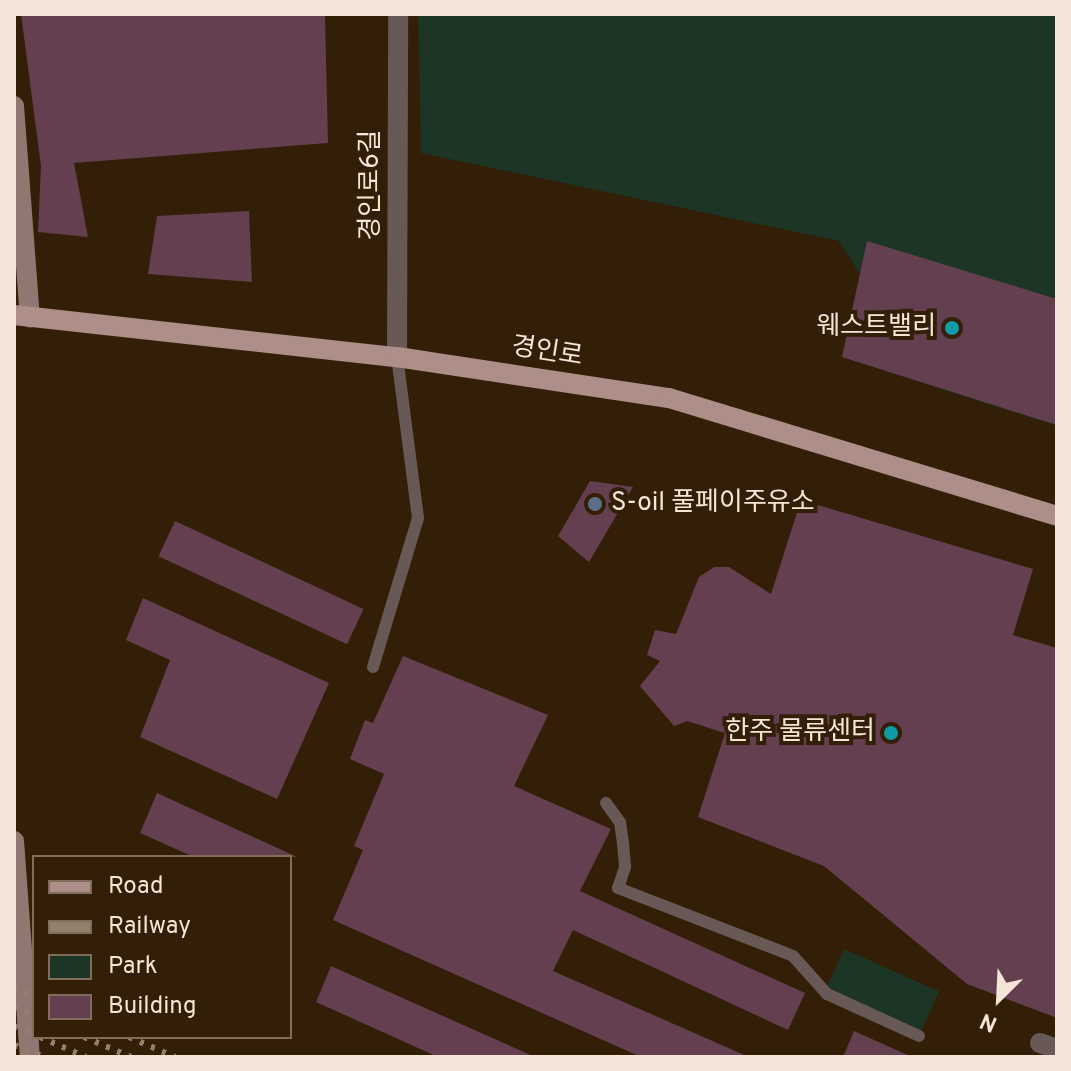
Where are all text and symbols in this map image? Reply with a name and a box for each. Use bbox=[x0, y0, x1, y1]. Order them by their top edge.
street label: 경인로6길 bbox=[356, 129, 388, 241]
place label: 웨스트밸리 bbox=[816, 312, 936, 344]
marker: 웨스트밸리 bbox=[943, 319, 961, 337]
street label: 경인로 bbox=[509, 332, 585, 374]
place label: S-oil 풀페이주유소 bbox=[611, 488, 815, 520]
marker: S-oil 풀페이주유소 bbox=[586, 495, 604, 513]
place label: 한주 물류센터 bbox=[725, 717, 875, 749]
marker: 한주 물류센터 bbox=[882, 724, 900, 742]
legend bbox=[32, 855, 292, 1039]
text: Road bbox=[108, 872, 164, 902]
text: Railway bbox=[108, 912, 191, 942]
text: Park bbox=[108, 952, 158, 982]
north arrow bbox=[959, 959, 1039, 1039]
text: Building bbox=[108, 992, 197, 1022]
text: N bbox=[976, 1006, 1002, 1037]

